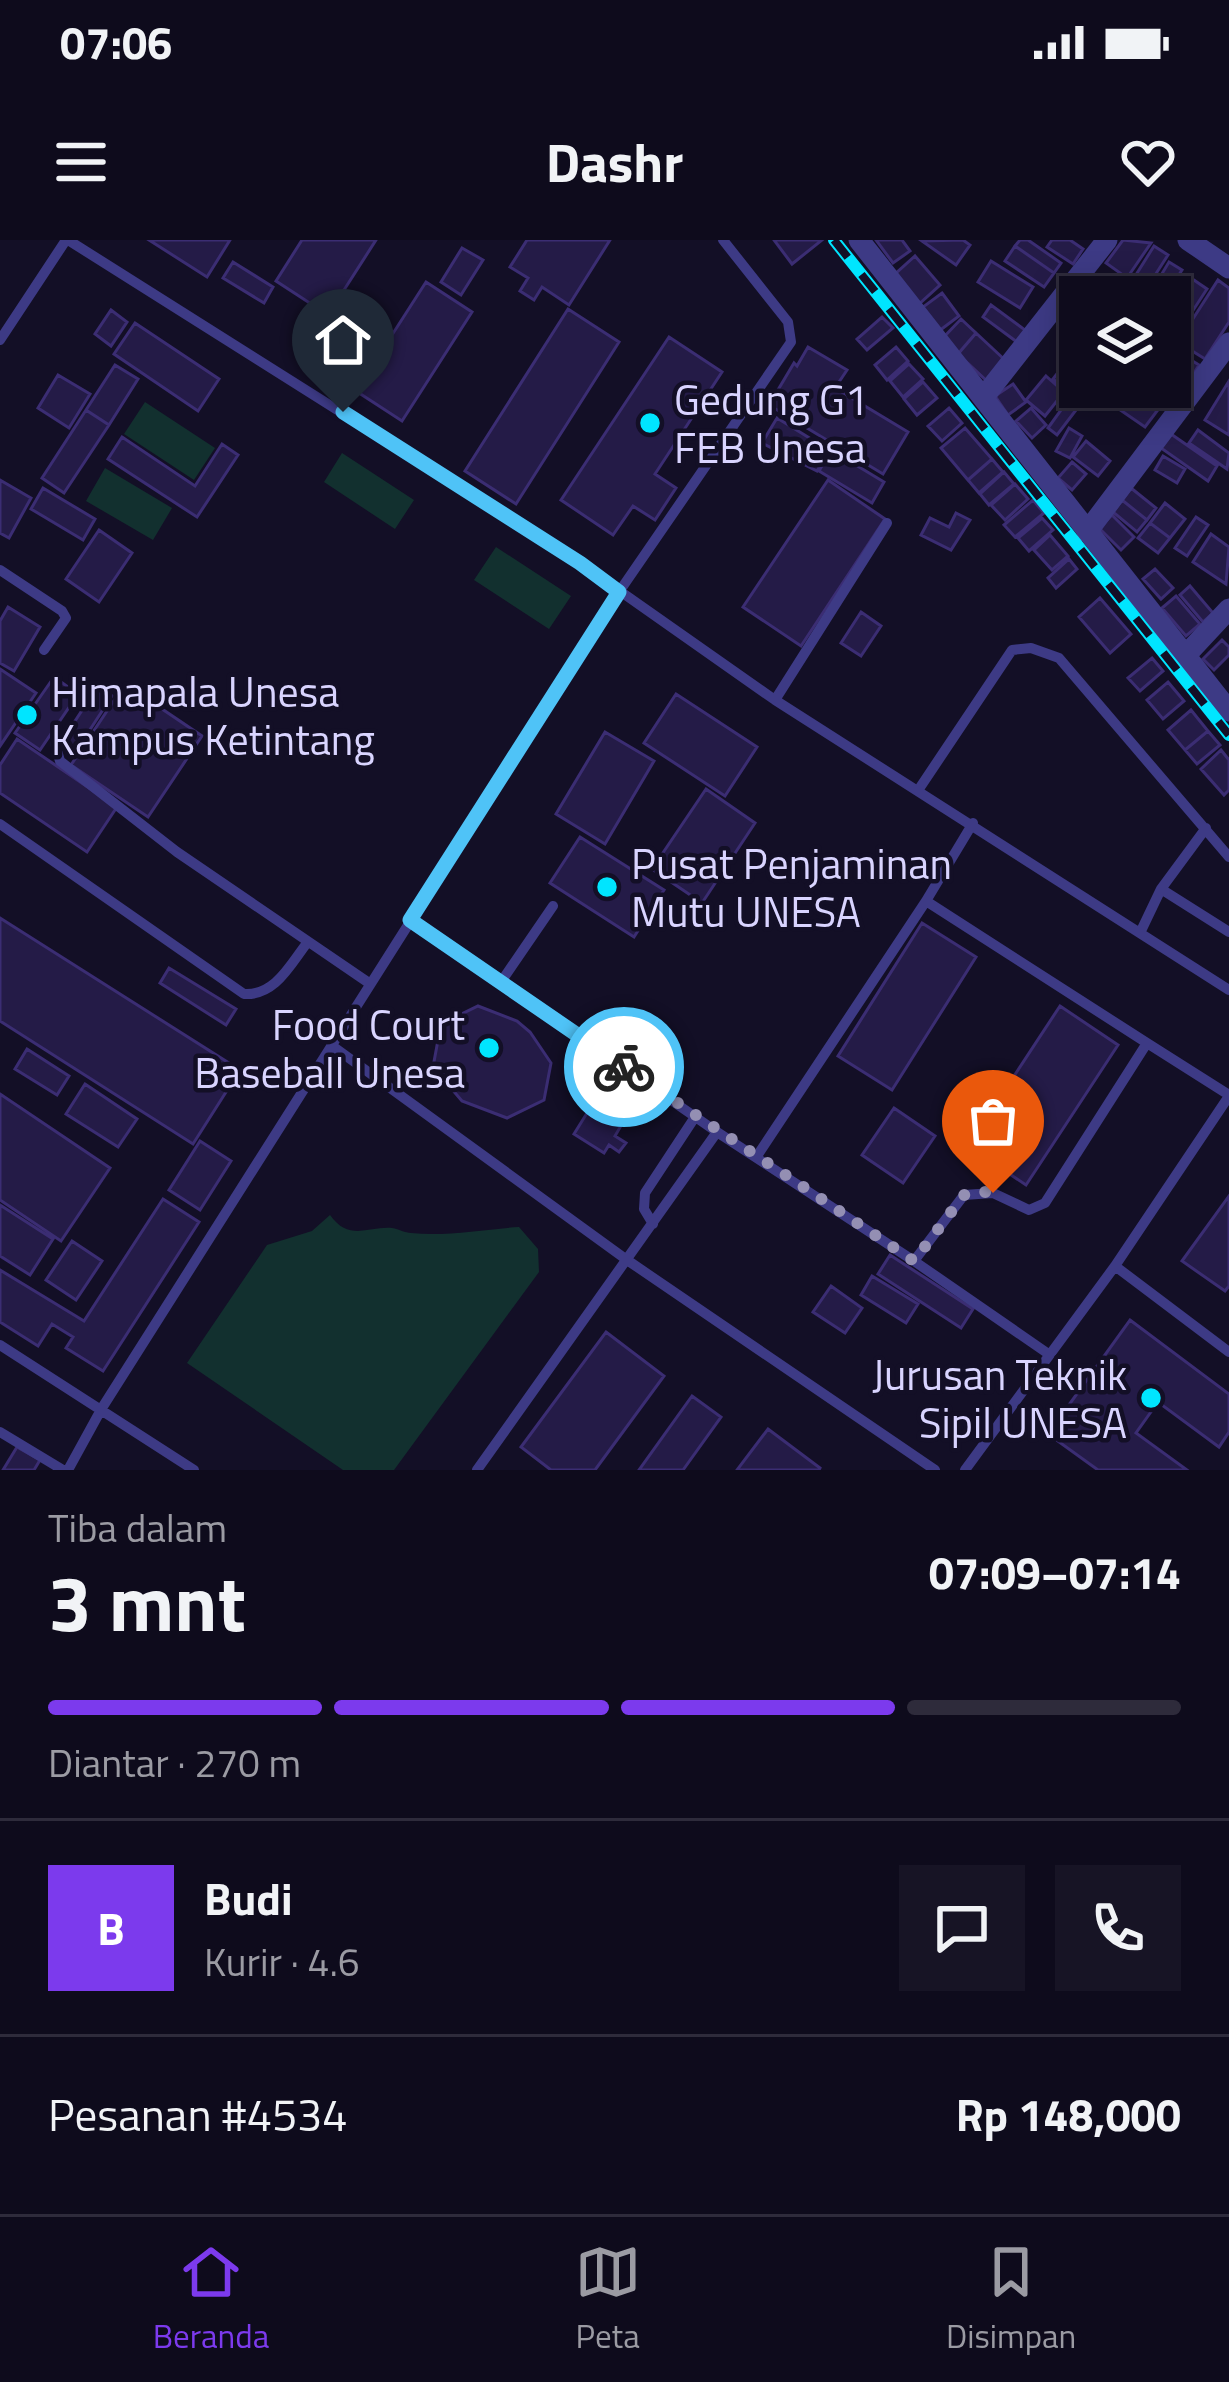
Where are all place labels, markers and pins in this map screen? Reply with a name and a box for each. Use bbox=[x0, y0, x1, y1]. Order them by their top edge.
pin bbox=[292, 289, 394, 412]
place label: Gedung G1 FEB Unesa bbox=[674, 367, 868, 479]
marker: Gedung G1 FEB Unesa bbox=[637, 410, 663, 436]
place label: Himapala Unesa Kampus Ketintang bbox=[51, 659, 375, 771]
marker: Himapala Unesa Kampus Ketintang bbox=[14, 702, 40, 728]
place label: Pusat Penjaminan Mutu UNESA bbox=[631, 831, 952, 943]
marker: Pusat Penjaminan Mutu UNESA bbox=[594, 874, 620, 900]
place label: Food Court Baseball Unesa bbox=[194, 992, 465, 1104]
marker: Food Court Baseball Unesa bbox=[476, 1035, 502, 1061]
pin bbox=[942, 1070, 1044, 1193]
place label: Jurusan Teknik Sipil UNESA bbox=[872, 1342, 1127, 1454]
marker: Jurusan Teknik Sipil UNESA bbox=[1138, 1385, 1164, 1411]

